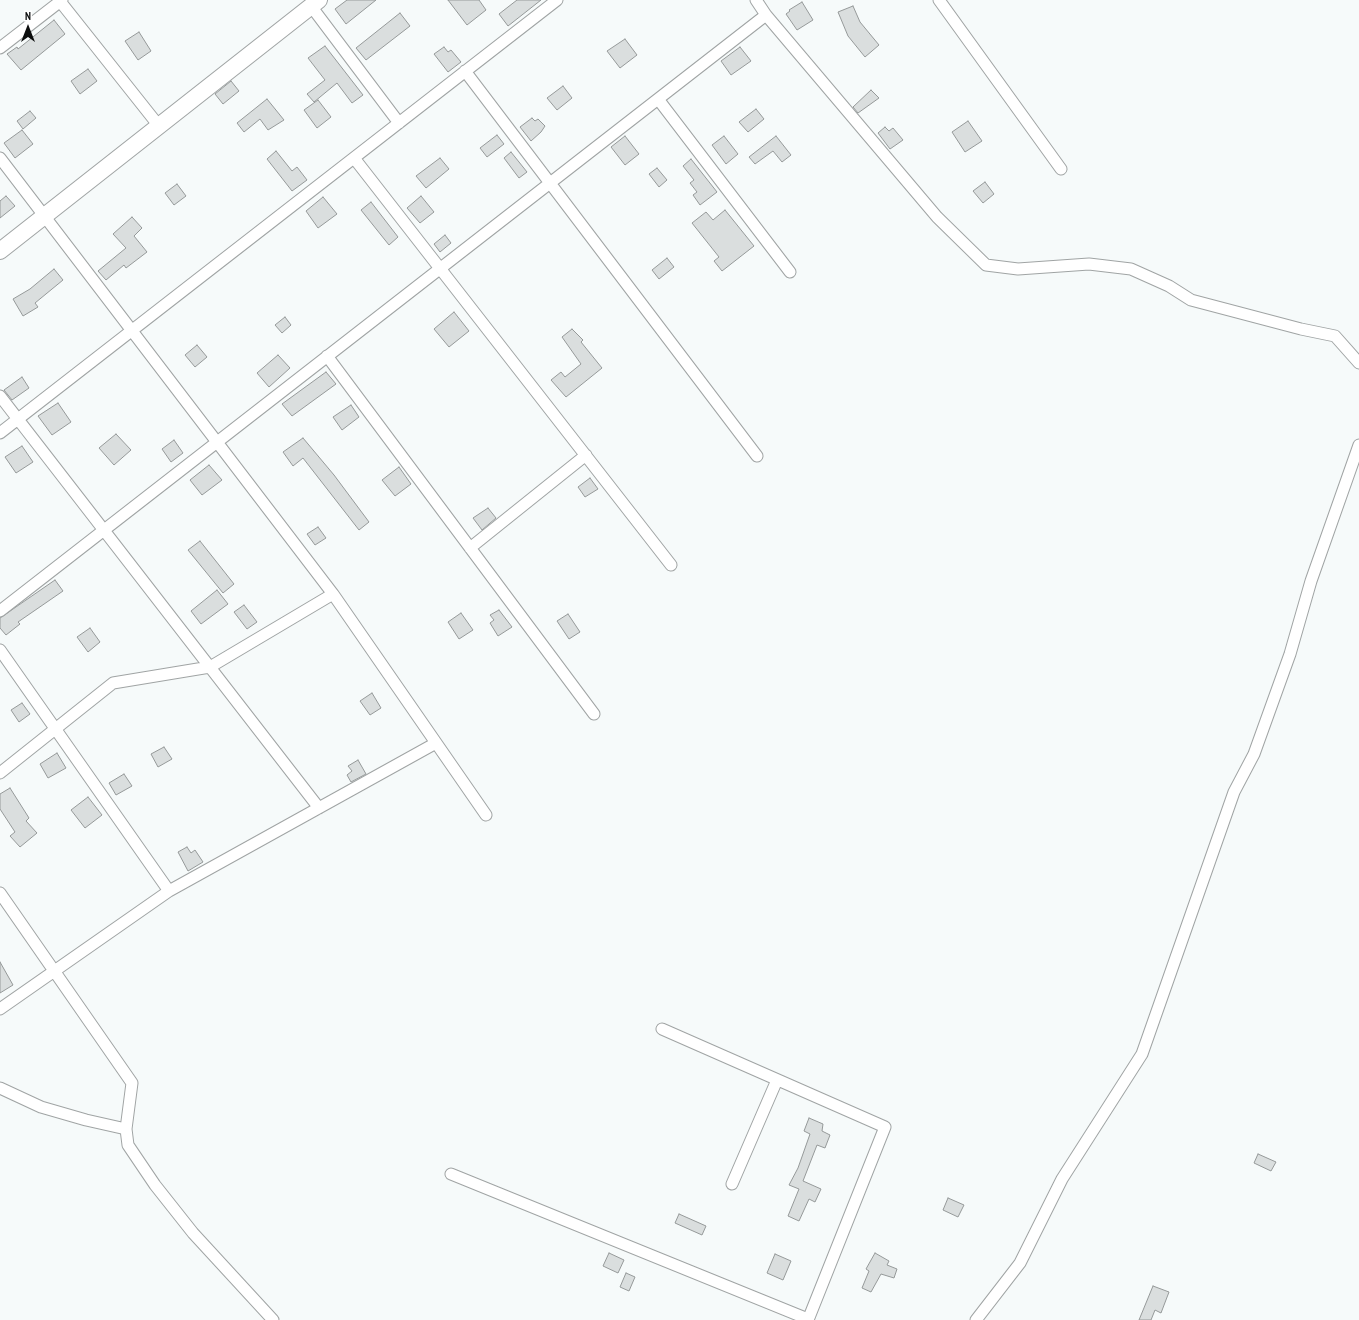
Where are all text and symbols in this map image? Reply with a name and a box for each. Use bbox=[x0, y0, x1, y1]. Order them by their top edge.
north arrow bbox=[8, 8, 48, 48]
text: N bbox=[25, 9, 31, 23]

